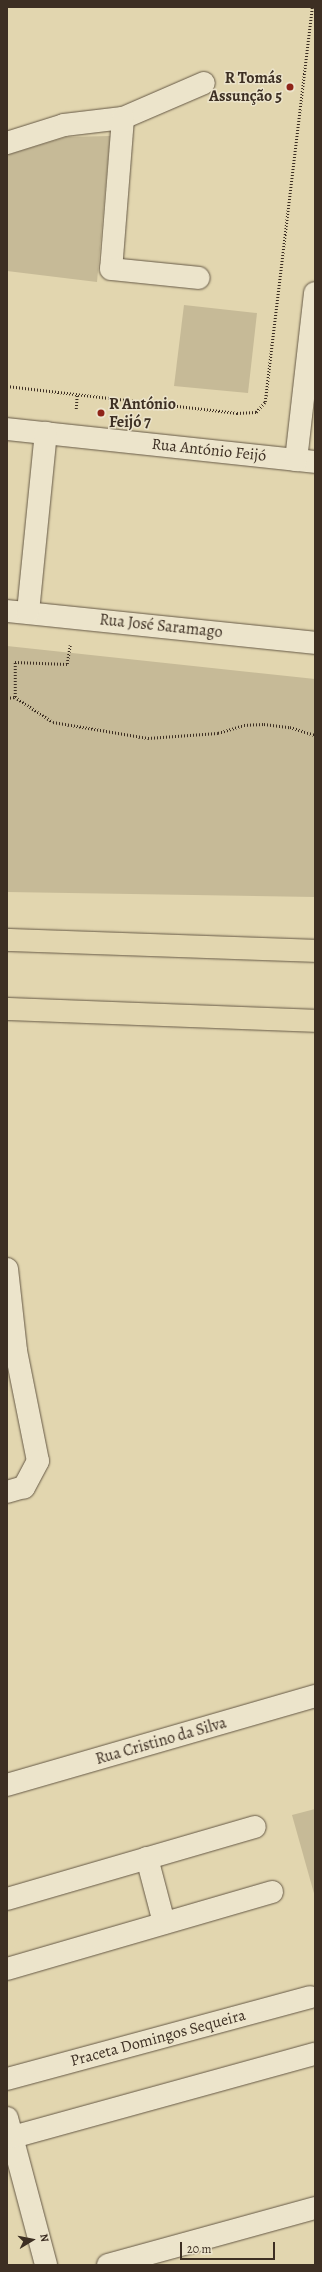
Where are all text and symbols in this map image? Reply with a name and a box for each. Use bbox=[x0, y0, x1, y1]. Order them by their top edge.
place label: R Tomás Assunção 5 bbox=[209, 68, 282, 106]
marker: R Tomás Assunção 5 bbox=[285, 82, 295, 92]
place label: R António Feijó 7 bbox=[109, 394, 176, 432]
marker: R António Feijó 7 bbox=[96, 408, 106, 418]
street label: Rua António Feijó bbox=[151, 434, 267, 466]
street label: Rua José Saramago bbox=[98, 610, 224, 642]
street label: Rua Cristino da Silva bbox=[93, 1713, 229, 1769]
street label: Praceta Domingos Sequeira bbox=[68, 2005, 248, 2071]
north arrow bbox=[12, 2220, 52, 2260]
text: N bbox=[36, 2233, 52, 2243]
scale bar bbox=[182, 2234, 277, 2260]
text: 20 m bbox=[187, 2241, 211, 2257]

